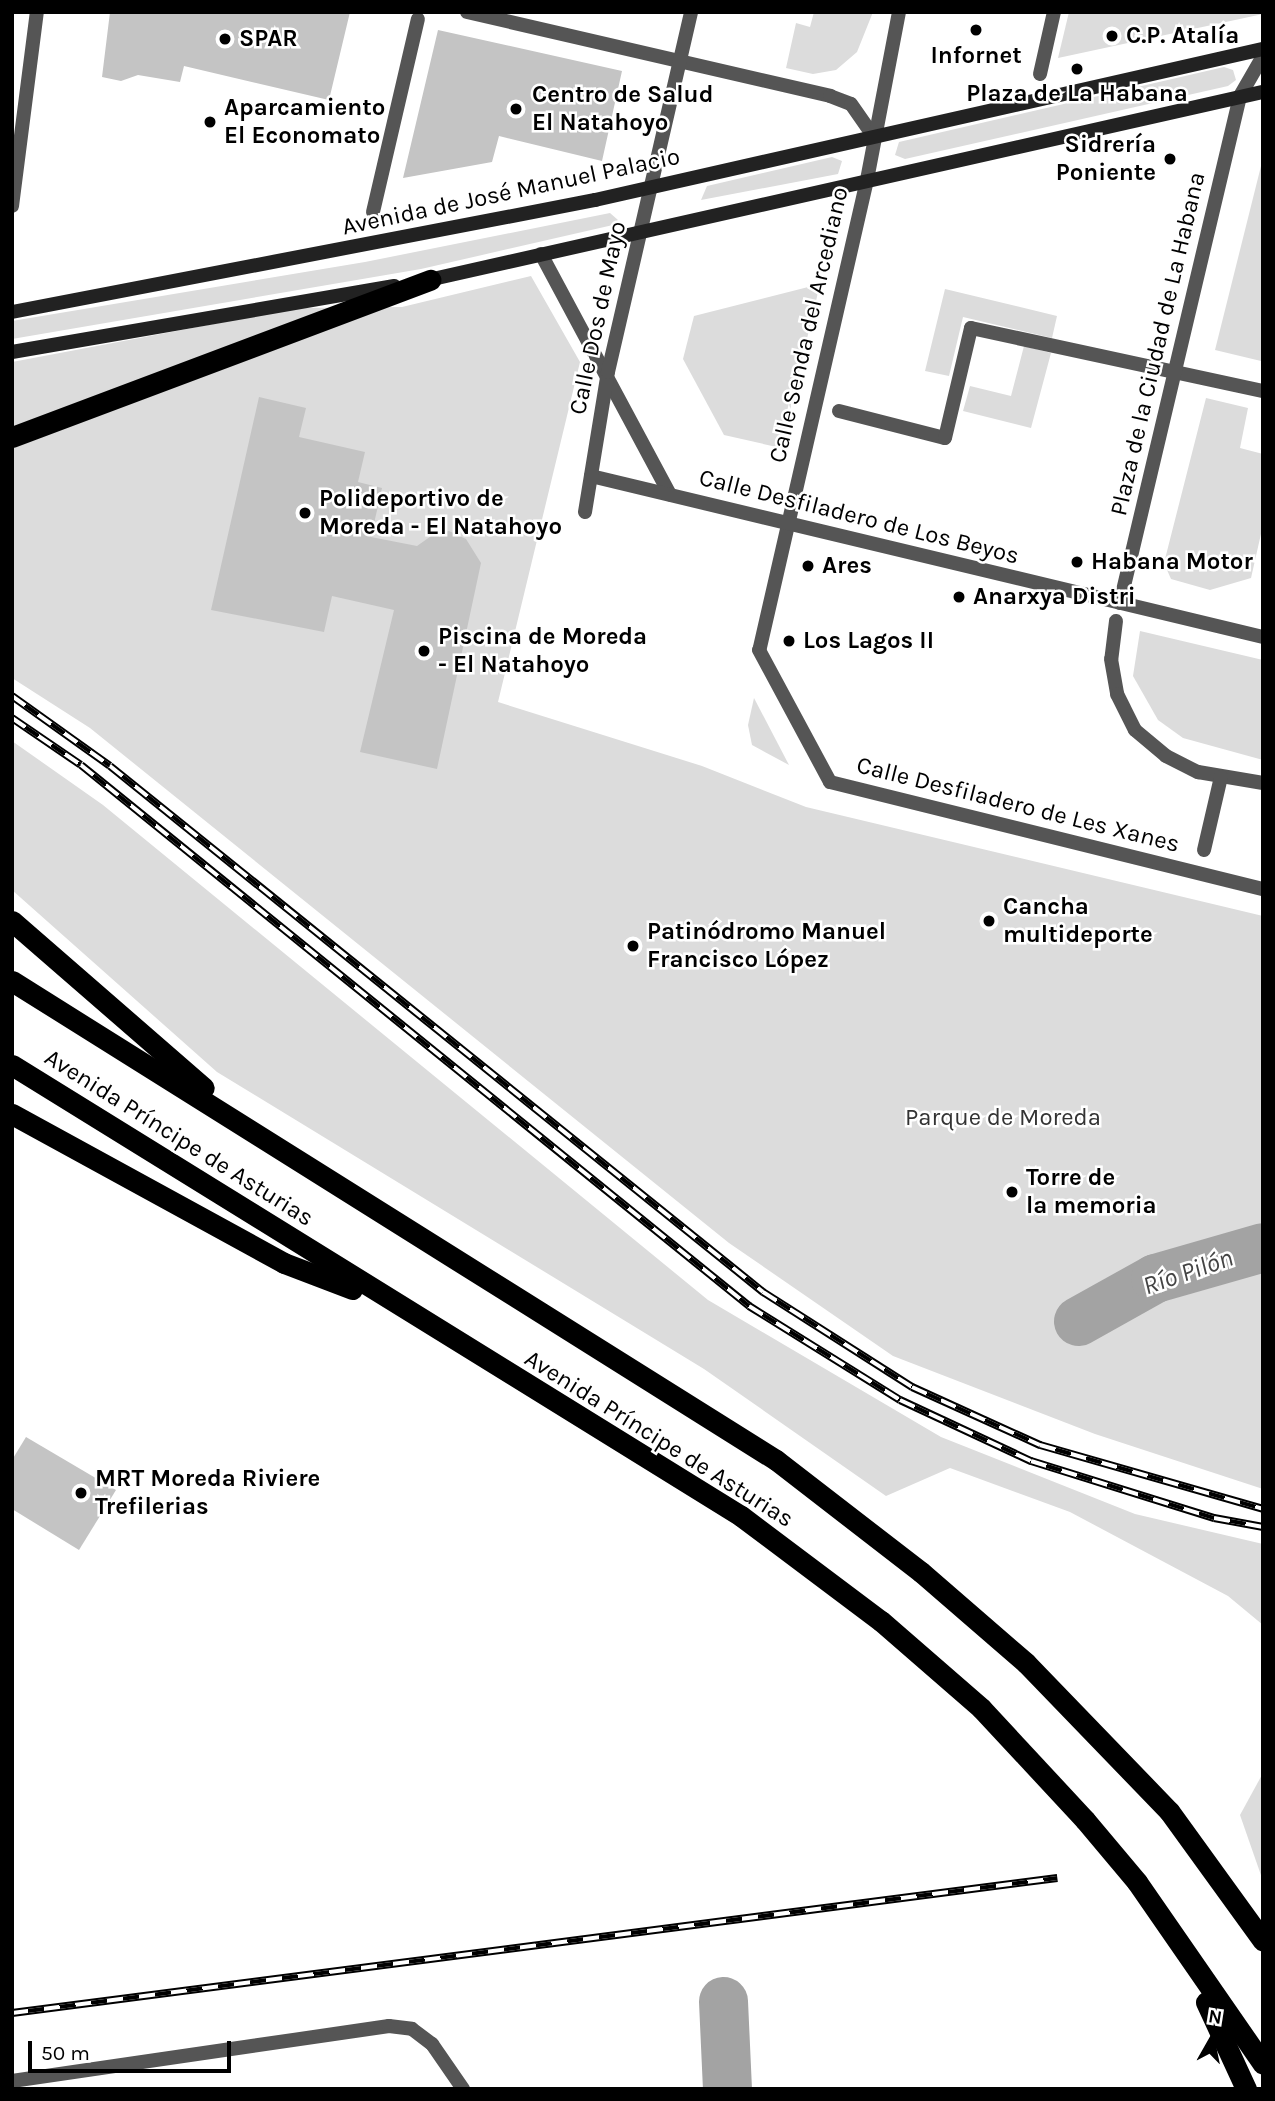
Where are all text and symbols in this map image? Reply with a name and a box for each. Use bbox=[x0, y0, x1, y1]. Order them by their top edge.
marker: Infornet bbox=[968, 22, 984, 38]
place label: C.P. Atalía bbox=[1126, 22, 1239, 50]
place label: SPAR bbox=[239, 25, 298, 53]
marker: C.P. Atalía bbox=[1104, 28, 1120, 44]
marker: SPAR bbox=[217, 31, 233, 47]
place label: Infornet bbox=[930, 42, 1022, 70]
marker: Plaza de La Habana bbox=[1069, 61, 1085, 77]
place label: Plaza de La Habana bbox=[966, 80, 1188, 108]
place label: Centro de Salud El Natahoyo bbox=[532, 81, 713, 137]
place label: Aparcamiento El Economato bbox=[224, 94, 385, 150]
marker: Centro de Salud El Natahoyo bbox=[506, 99, 526, 119]
marker: Aparcamiento El Economato bbox=[202, 114, 218, 130]
place label: Sidrería Poniente bbox=[1056, 131, 1156, 187]
street label: Avenida de José Manuel Palacio bbox=[340, 142, 682, 242]
marker: Sidrería Poniente bbox=[1162, 151, 1178, 167]
street label: Plaza de la Ciudad de La Habana bbox=[1104, 169, 1212, 519]
street label: Calle Senda del Arcediano bbox=[763, 184, 855, 466]
street label: Calle Dos de Mayo bbox=[563, 219, 633, 417]
street label: Calle Desfiladero de Los Beyos bbox=[696, 463, 1022, 571]
place label: Polideportivo de Moreda - El Natahoyo bbox=[319, 485, 562, 541]
marker: Polideportivo de Moreda - El Natahoyo bbox=[297, 505, 313, 521]
place label: Habana Motor bbox=[1091, 548, 1253, 576]
place label: Ares bbox=[822, 552, 872, 580]
marker: Habana Motor bbox=[1069, 554, 1085, 570]
marker: Ares bbox=[800, 558, 816, 574]
place label: Anarxya Distri bbox=[973, 583, 1136, 611]
marker: Anarxya Distri bbox=[951, 589, 967, 605]
place label: Piscina de Moreda - El Natahoyo bbox=[438, 623, 647, 679]
place label: Los Lagos II bbox=[803, 627, 934, 655]
marker: Los Lagos II bbox=[781, 633, 797, 649]
marker: Piscina de Moreda - El Natahoyo bbox=[416, 643, 432, 659]
street label: Calle Desfiladero de Les Xanes bbox=[854, 751, 1182, 859]
place label: Cancha multideporte bbox=[1003, 893, 1153, 949]
marker: Cancha multideporte bbox=[981, 913, 997, 929]
place label: Patinódromo Manuel Francisco López bbox=[647, 918, 886, 974]
marker: Patinódromo Manuel Francisco López bbox=[625, 938, 641, 954]
street label: Avenida Príncipe de Asturias bbox=[39, 1043, 319, 1233]
park label: Parque de Moreda bbox=[905, 1104, 1101, 1132]
place label: Torre de la memoria bbox=[1026, 1164, 1157, 1220]
marker: Torre de la memoria bbox=[1004, 1184, 1020, 1200]
water label: Río Pilón bbox=[1139, 1242, 1237, 1302]
street label: Avenida Príncipe de Asturias bbox=[519, 1344, 799, 1534]
place label: MRT Moreda Riviere Trefilerias bbox=[95, 1465, 320, 1521]
marker: MRT Moreda Riviere Trefilerias bbox=[73, 1485, 89, 1501]
north arrow bbox=[1177, 2003, 1247, 2073]
text: N bbox=[1207, 2005, 1224, 2029]
scale bar bbox=[32, 2028, 234, 2072]
text: 50 m bbox=[41, 2041, 90, 2065]

